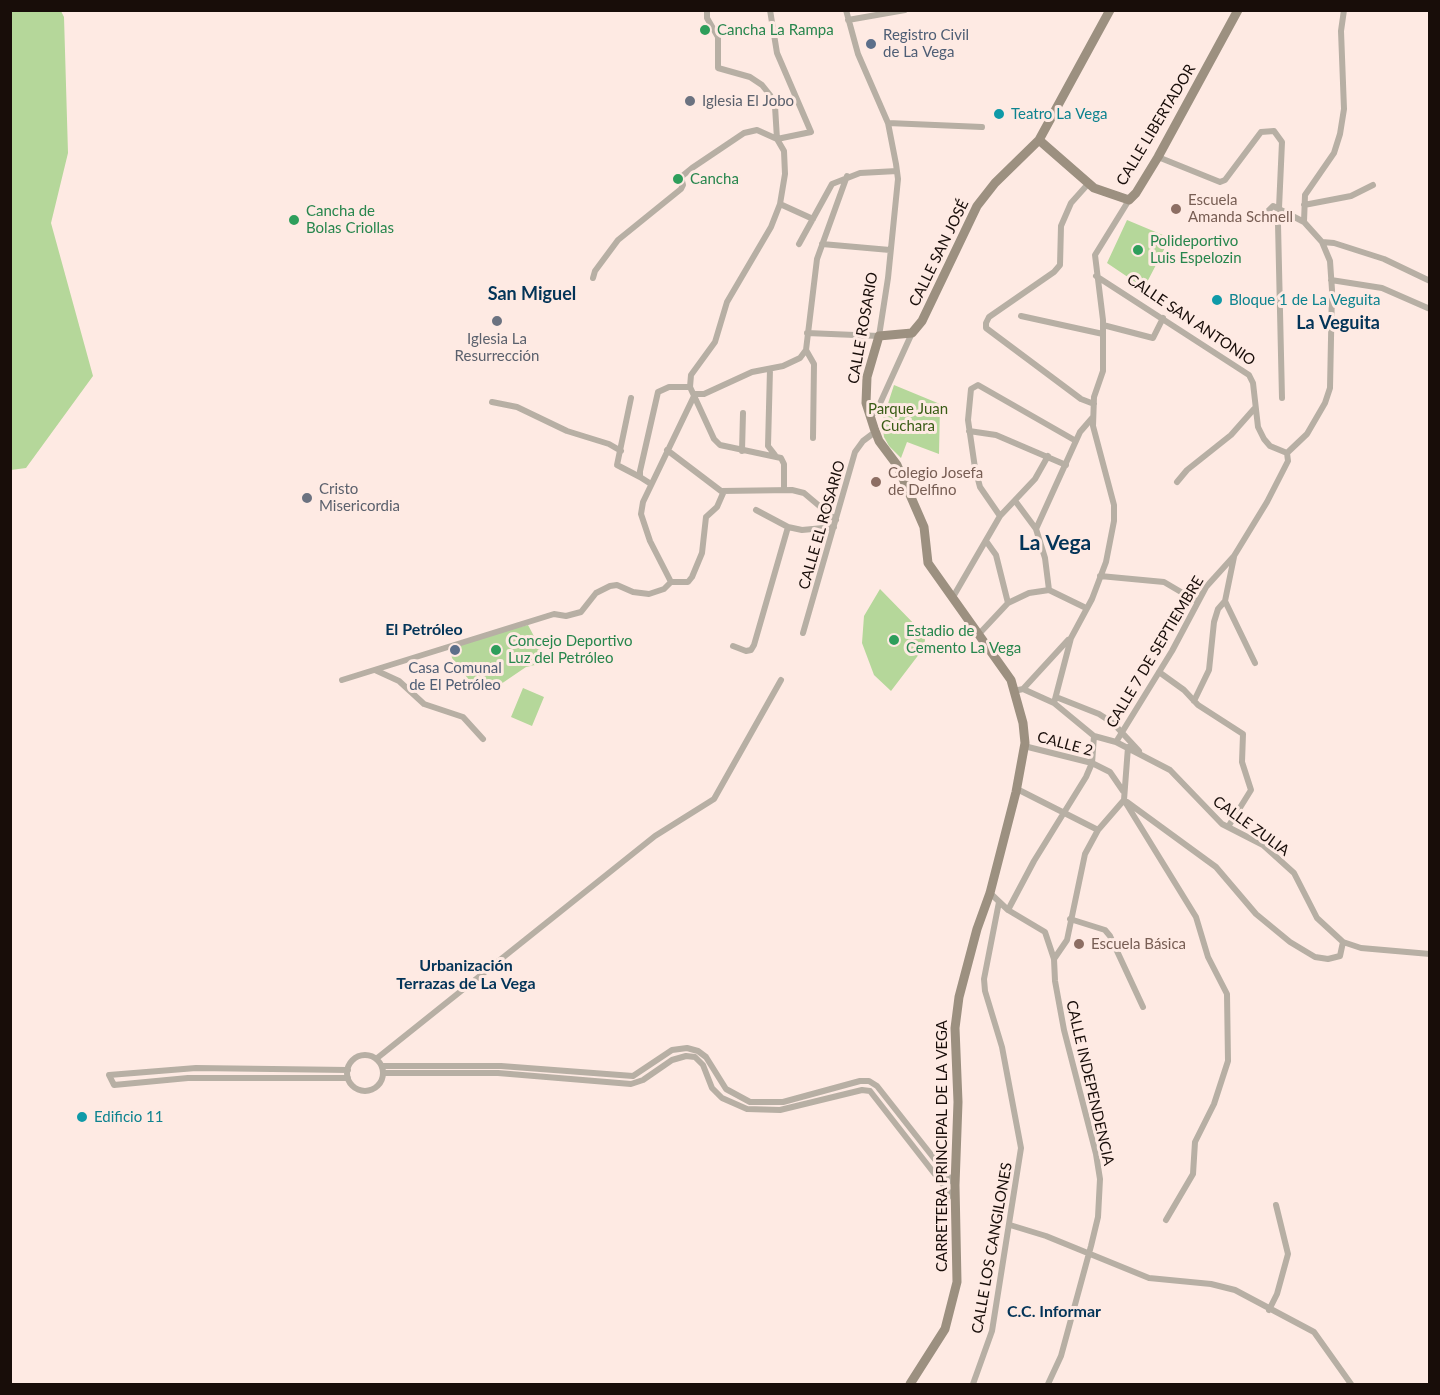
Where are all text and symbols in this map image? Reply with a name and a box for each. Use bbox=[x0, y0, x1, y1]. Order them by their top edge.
place label: Cancha La Rampa bbox=[717, 21, 834, 39]
marker: Cancha La Rampa bbox=[698, 23, 712, 37]
place label: Registro Civil de La Vega bbox=[883, 26, 969, 61]
marker: Registro Civil de La Vega bbox=[864, 37, 878, 51]
street label: CALLE LIBERTADOR bbox=[1113, 61, 1199, 189]
place label: Iglesia El Jobo bbox=[702, 92, 794, 110]
marker: Iglesia El Jobo bbox=[683, 94, 697, 108]
place label: Teatro La Vega bbox=[1011, 105, 1107, 123]
marker: Teatro La Vega bbox=[992, 107, 1006, 121]
place label: Cancha bbox=[690, 170, 739, 188]
marker: Cancha bbox=[671, 172, 685, 186]
place label: Escuela Amanda Schnell bbox=[1188, 191, 1293, 226]
street label: CALLE SAN JOSÉ bbox=[905, 197, 973, 309]
place label: Cancha de Bolas Criollas bbox=[306, 202, 394, 237]
marker: Escuela Amanda Schnell bbox=[1169, 202, 1183, 216]
marker: Cancha de Bolas Criollas bbox=[287, 213, 301, 227]
place label: Polideportivo Luis Espelozin bbox=[1150, 232, 1242, 267]
marker: Polideportivo Luis Espelozin bbox=[1131, 243, 1145, 257]
street label: CALLE SAN ANTONIO bbox=[1123, 270, 1259, 370]
street label: CALLE ROSARIO bbox=[844, 271, 882, 385]
district label: San Miguel bbox=[488, 283, 576, 305]
place label: Bloque 1 de La Veguita bbox=[1229, 291, 1380, 309]
marker: Bloque 1 de La Veguita bbox=[1210, 293, 1224, 307]
district label: La Veguita bbox=[1296, 312, 1380, 334]
marker: Iglesia La Resurrección bbox=[490, 314, 504, 328]
place label: Iglesia La Resurrección bbox=[455, 330, 539, 365]
park label: Parque Juan Cuchara bbox=[868, 400, 948, 435]
street label: CALLE EL ROSARIO bbox=[795, 458, 849, 592]
place label: Colegio Josefa de Delfino bbox=[888, 464, 983, 499]
marker: Colegio Josefa de Delfino bbox=[869, 475, 883, 489]
place label: Cristo Misericordia bbox=[319, 480, 400, 515]
marker: Cristo Misericordia bbox=[300, 491, 314, 505]
district label: La Vega bbox=[1019, 530, 1091, 556]
street label: CALLE 7 DE SEPTIEMBRE bbox=[1103, 573, 1207, 731]
district label: El Petróleo bbox=[385, 620, 463, 640]
place label: Estadio de Cemento La Vega bbox=[906, 622, 1021, 657]
place label: Concejo Deportivo Luz del Petróleo bbox=[508, 632, 633, 667]
marker: Estadio de Cemento La Vega bbox=[887, 633, 901, 647]
marker: Casa Comunal de El Petróleo bbox=[448, 643, 462, 657]
marker: Concejo Deportivo Luz del Petróleo bbox=[489, 643, 503, 657]
place label: Casa Comunal de El Petróleo bbox=[408, 659, 502, 694]
street label: CALLE 2 bbox=[1035, 728, 1095, 760]
street label: CALLE ZULIA bbox=[1209, 792, 1293, 860]
place label: Escuela Básica bbox=[1091, 935, 1186, 953]
marker: Escuela Básica bbox=[1072, 937, 1086, 951]
district label: Urbanización Terrazas de La Vega bbox=[396, 956, 536, 994]
street label: CALLE INDEPENDENCIA bbox=[1062, 999, 1118, 1167]
street label: CARRETERA PRINCIPAL DE LA VEGA bbox=[933, 1020, 951, 1272]
place label: Edificio 11 bbox=[94, 1108, 163, 1126]
marker: Edificio 11 bbox=[75, 1110, 89, 1124]
street label: CALLE LOS CANGILONES bbox=[968, 1161, 1016, 1335]
district label: C.C. Informar bbox=[1007, 1302, 1101, 1322]

